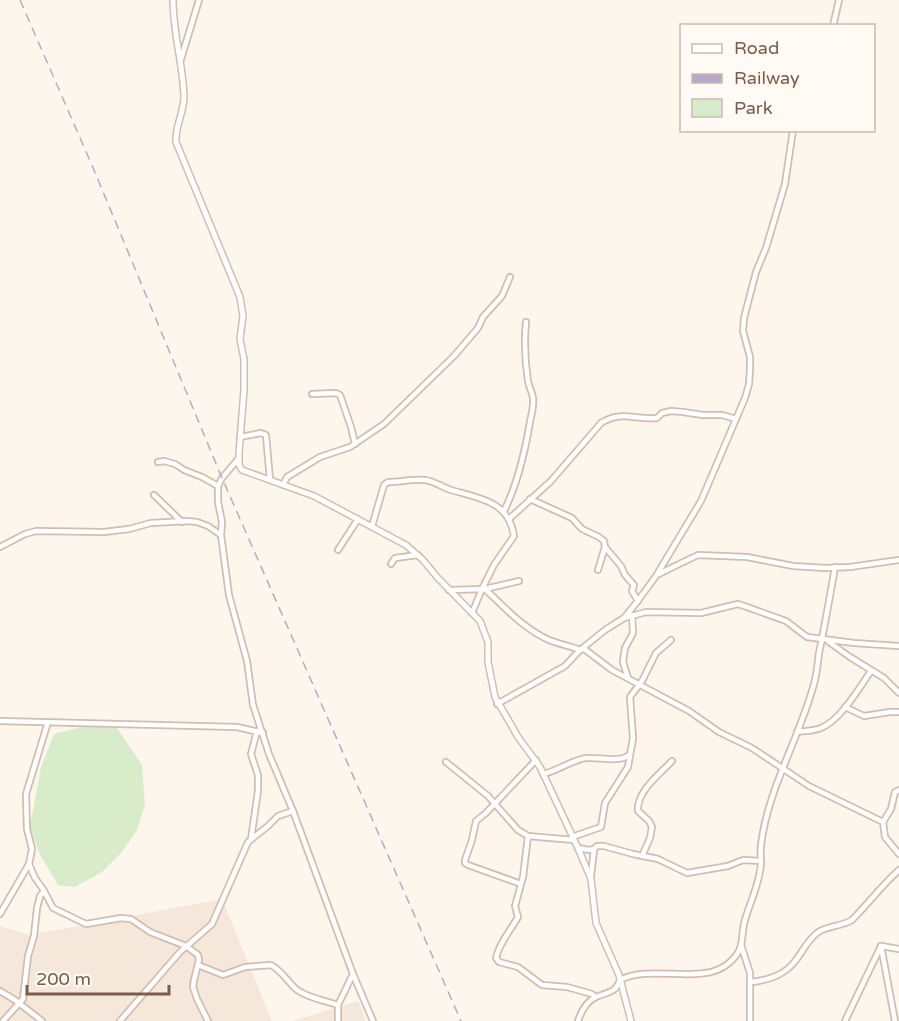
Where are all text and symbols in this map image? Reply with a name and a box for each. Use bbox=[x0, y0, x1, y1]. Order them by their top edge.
legend bbox=[680, 24, 875, 132]
text: Road bbox=[734, 37, 779, 59]
text: Railway bbox=[734, 67, 800, 89]
text: Park bbox=[734, 97, 773, 119]
scale bar bbox=[27, 958, 170, 996]
text: 200 m bbox=[36, 968, 91, 990]

